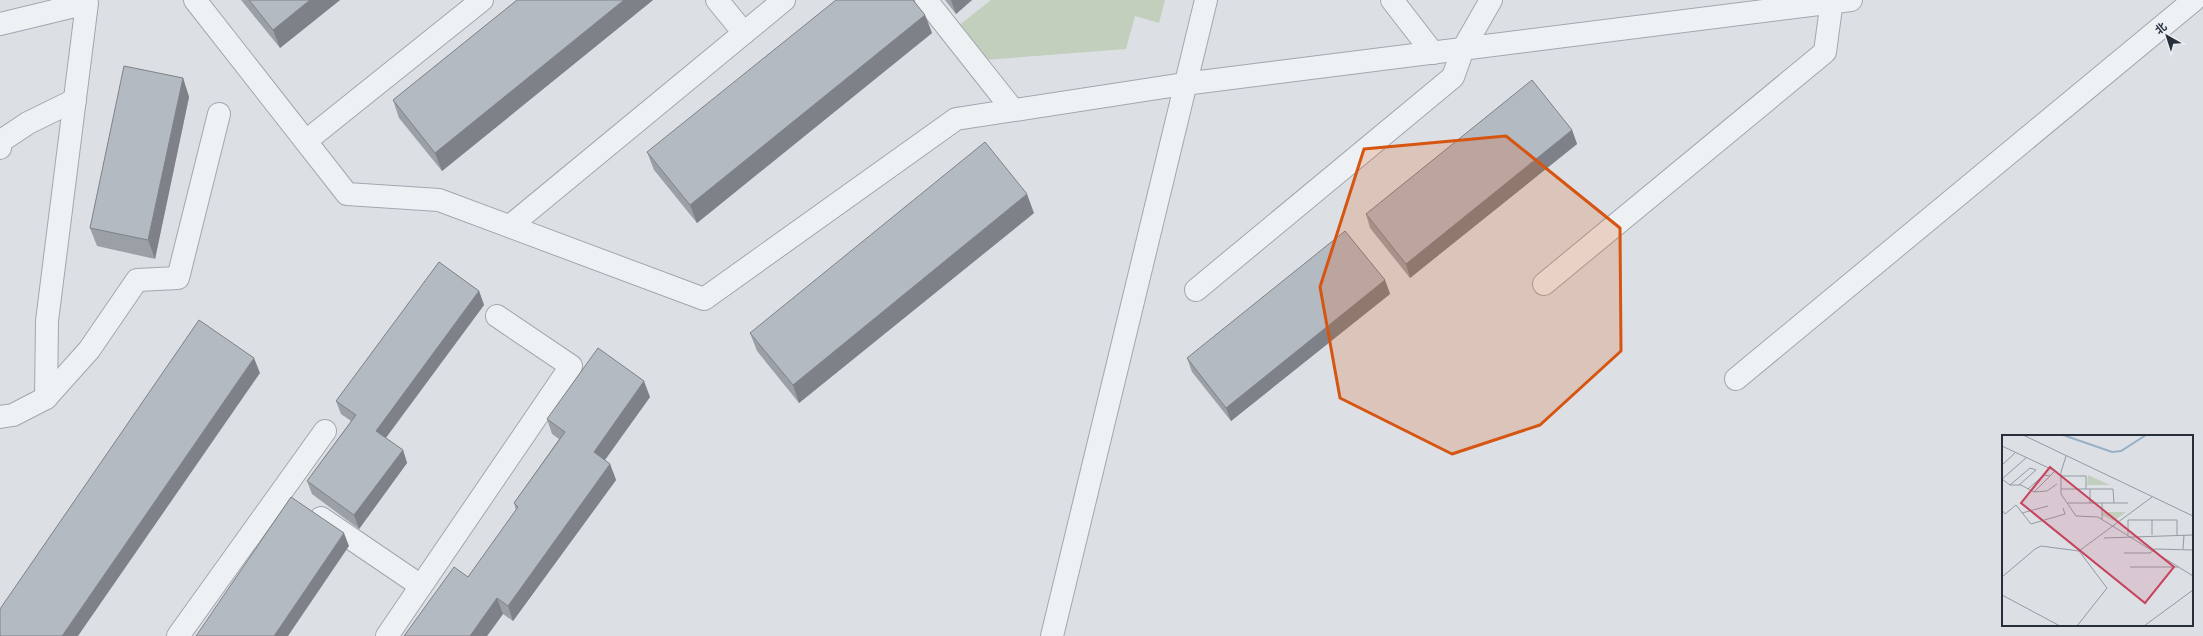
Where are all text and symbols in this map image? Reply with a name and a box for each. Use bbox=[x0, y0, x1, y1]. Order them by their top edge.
north arrow bbox=[2147, 16, 2187, 56]
text: 北 bbox=[2153, 20, 2169, 36]
inset map bbox=[2002, 435, 2193, 626]

